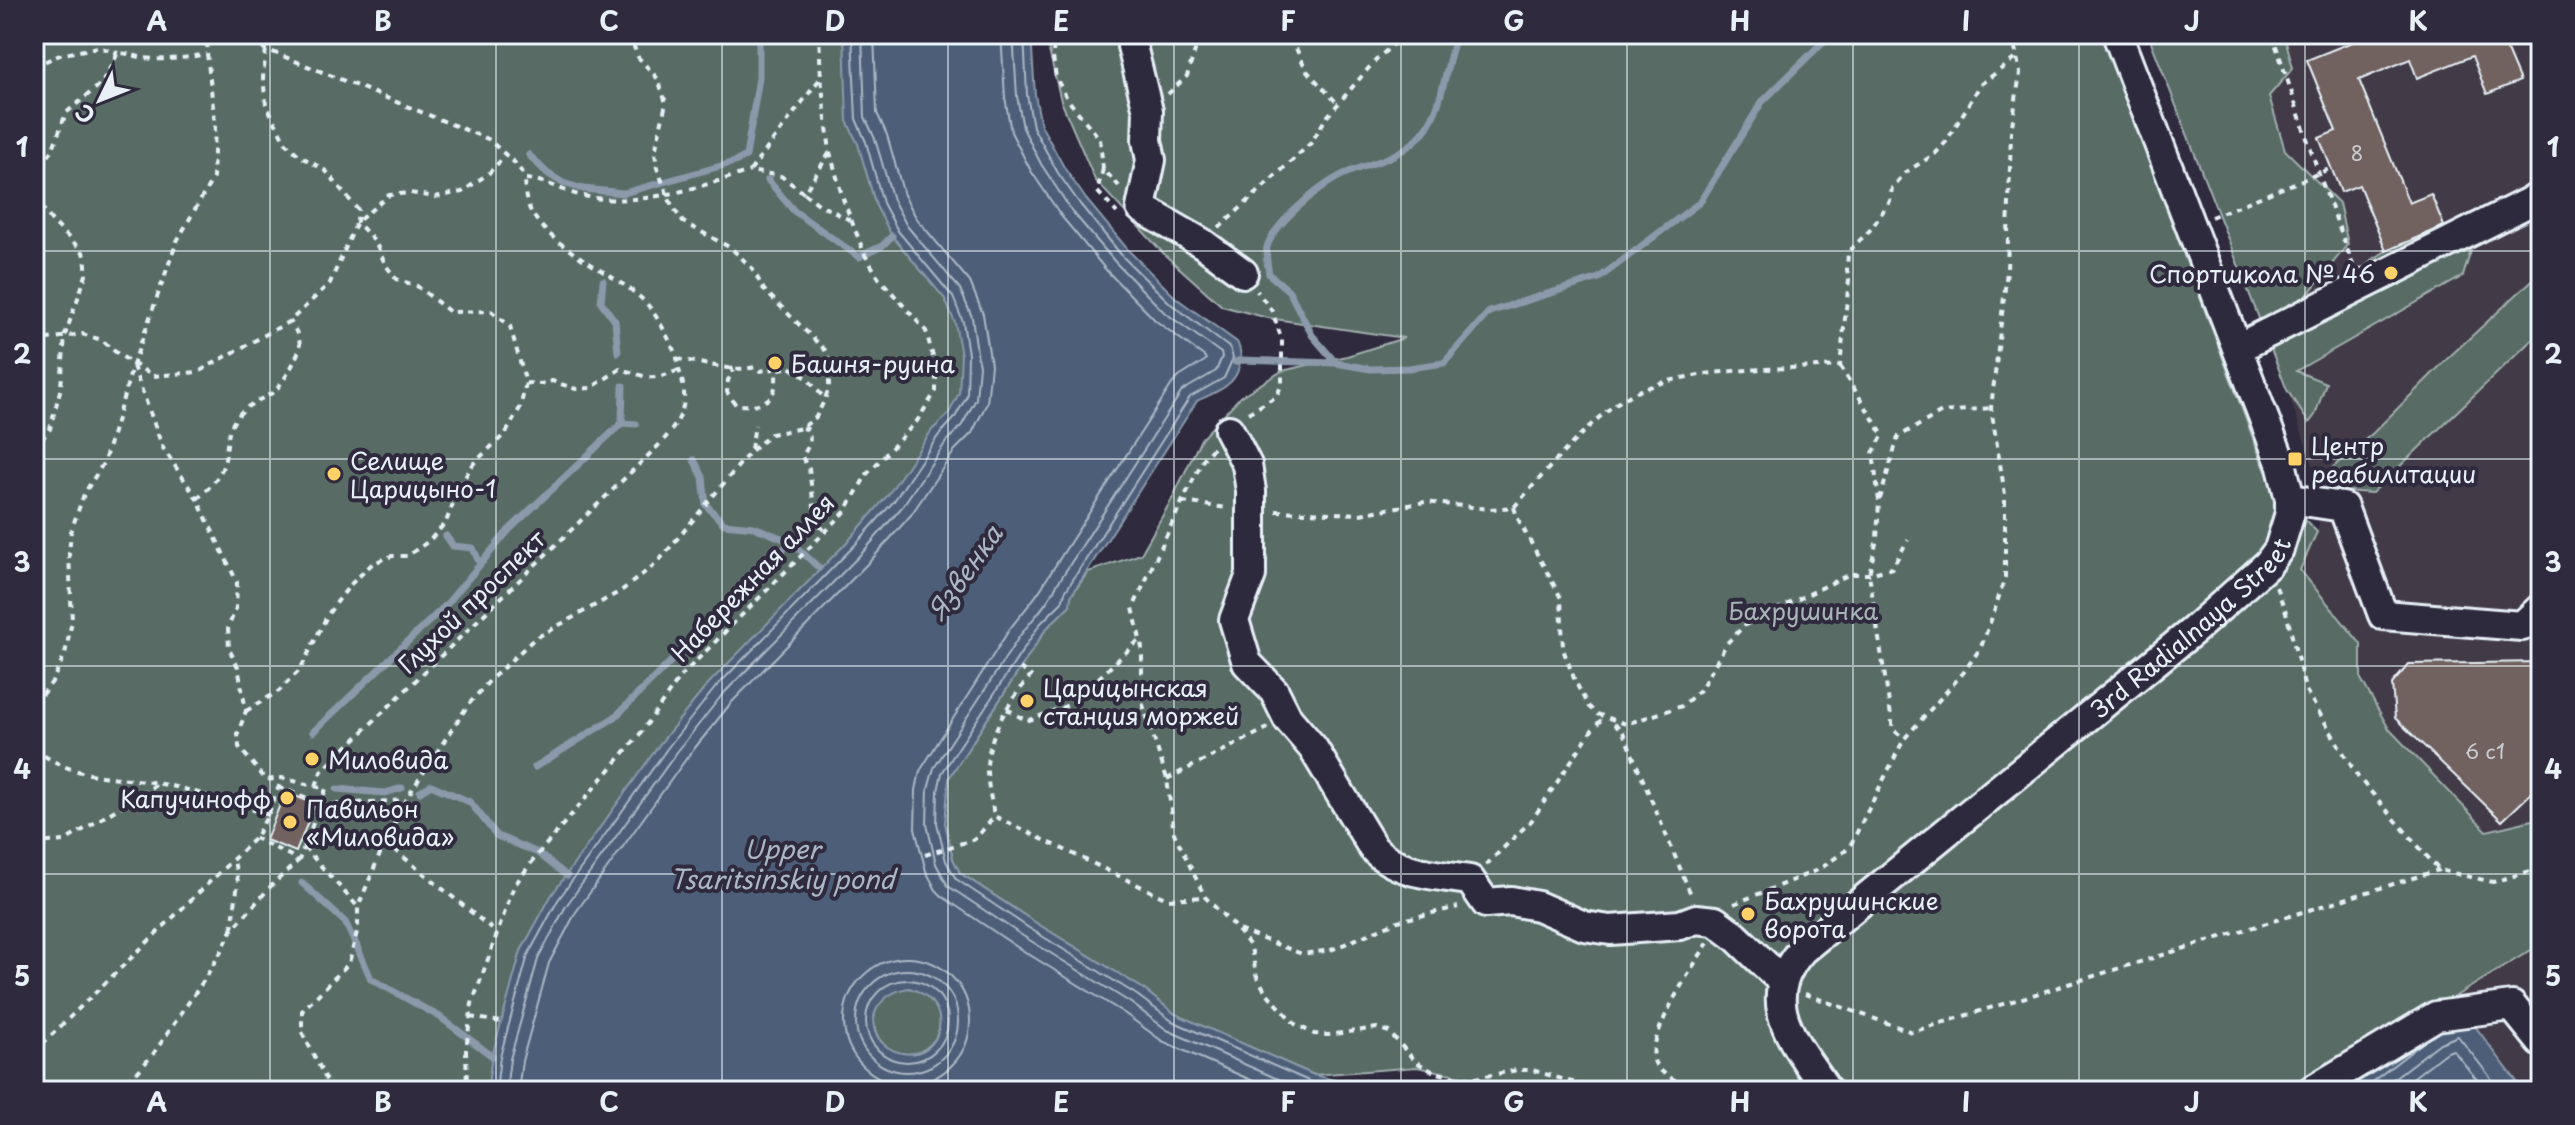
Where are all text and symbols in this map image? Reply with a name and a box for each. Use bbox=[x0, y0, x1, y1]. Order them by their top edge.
text: A bbox=[147, 1, 167, 40]
text: B bbox=[374, 1, 392, 40]
text: C bbox=[599, 1, 619, 40]
text: D bbox=[825, 1, 845, 40]
text: E bbox=[1053, 1, 1069, 40]
text: F bbox=[1280, 1, 1296, 40]
text: G bbox=[1503, 1, 1525, 40]
text: H bbox=[1730, 1, 1750, 40]
text: I bbox=[1962, 1, 1970, 40]
text: J bbox=[2184, 1, 2200, 40]
text: K bbox=[2408, 1, 2428, 40]
north arrow bbox=[60, 60, 140, 140]
text: С bbox=[67, 97, 102, 132]
text: 1 bbox=[16, 127, 28, 166]
text: 1 bbox=[2547, 127, 2559, 166]
house number: 8 bbox=[2351, 138, 2363, 168]
place label: Спортшкола № 46 bbox=[2149, 255, 2375, 291]
marker: Спортшкола № 46 bbox=[2382, 264, 2400, 282]
text: 2 bbox=[13, 334, 31, 373]
text: 2 bbox=[2544, 334, 2562, 373]
place label: Башня-руина bbox=[791, 345, 955, 381]
marker: Башня-руина bbox=[766, 354, 784, 372]
place label: Центр реабилитации bbox=[2311, 427, 2476, 491]
place label: Селище Царицыно-1 bbox=[350, 442, 496, 506]
marker: Центр реабилитации bbox=[2286, 450, 2304, 468]
marker: Селище Царицыно-1 bbox=[325, 465, 343, 483]
street label: Набережная аллея bbox=[662, 485, 842, 669]
water label: Язвенка bbox=[917, 516, 1012, 628]
street label: Глухой проспект bbox=[389, 521, 553, 681]
street label: 3rd Radialnaya Street bbox=[2082, 534, 2299, 726]
text: 3 bbox=[13, 542, 31, 581]
text: 3 bbox=[2544, 542, 2562, 581]
park label: Бахрушинка bbox=[1728, 592, 1878, 628]
place label: Царицынская станция моржей bbox=[1043, 669, 1239, 733]
marker: Царицынская станция моржей bbox=[1018, 692, 1036, 710]
house number: 6 с1 bbox=[2465, 736, 2505, 766]
place label: Миловида bbox=[328, 741, 448, 777]
text: 4 bbox=[13, 749, 31, 788]
text: 4 bbox=[2544, 749, 2562, 788]
marker: Миловида bbox=[303, 750, 321, 768]
place label: Капучинофф bbox=[120, 780, 271, 816]
marker: Капучинофф bbox=[278, 789, 296, 807]
place label: Павильон «Миловида» bbox=[306, 790, 454, 854]
marker: Павильон «Миловида» bbox=[281, 813, 299, 831]
water label: Upper Tsaritsinskiy pond bbox=[670, 829, 899, 898]
place label: Бахрушинские ворота bbox=[1764, 882, 1939, 946]
marker: Бахрушинские ворота bbox=[1739, 905, 1757, 923]
text: 5 bbox=[14, 956, 30, 995]
text: 5 bbox=[2545, 956, 2561, 995]
text: A bbox=[147, 1082, 167, 1121]
text: B bbox=[374, 1082, 392, 1121]
text: C bbox=[599, 1082, 619, 1121]
text: D bbox=[825, 1082, 845, 1121]
text: E bbox=[1053, 1082, 1069, 1121]
text: F bbox=[1280, 1082, 1296, 1121]
text: G bbox=[1503, 1082, 1525, 1121]
text: H bbox=[1730, 1082, 1750, 1121]
text: I bbox=[1962, 1082, 1970, 1121]
text: J bbox=[2184, 1082, 2200, 1121]
text: K bbox=[2408, 1082, 2428, 1121]

